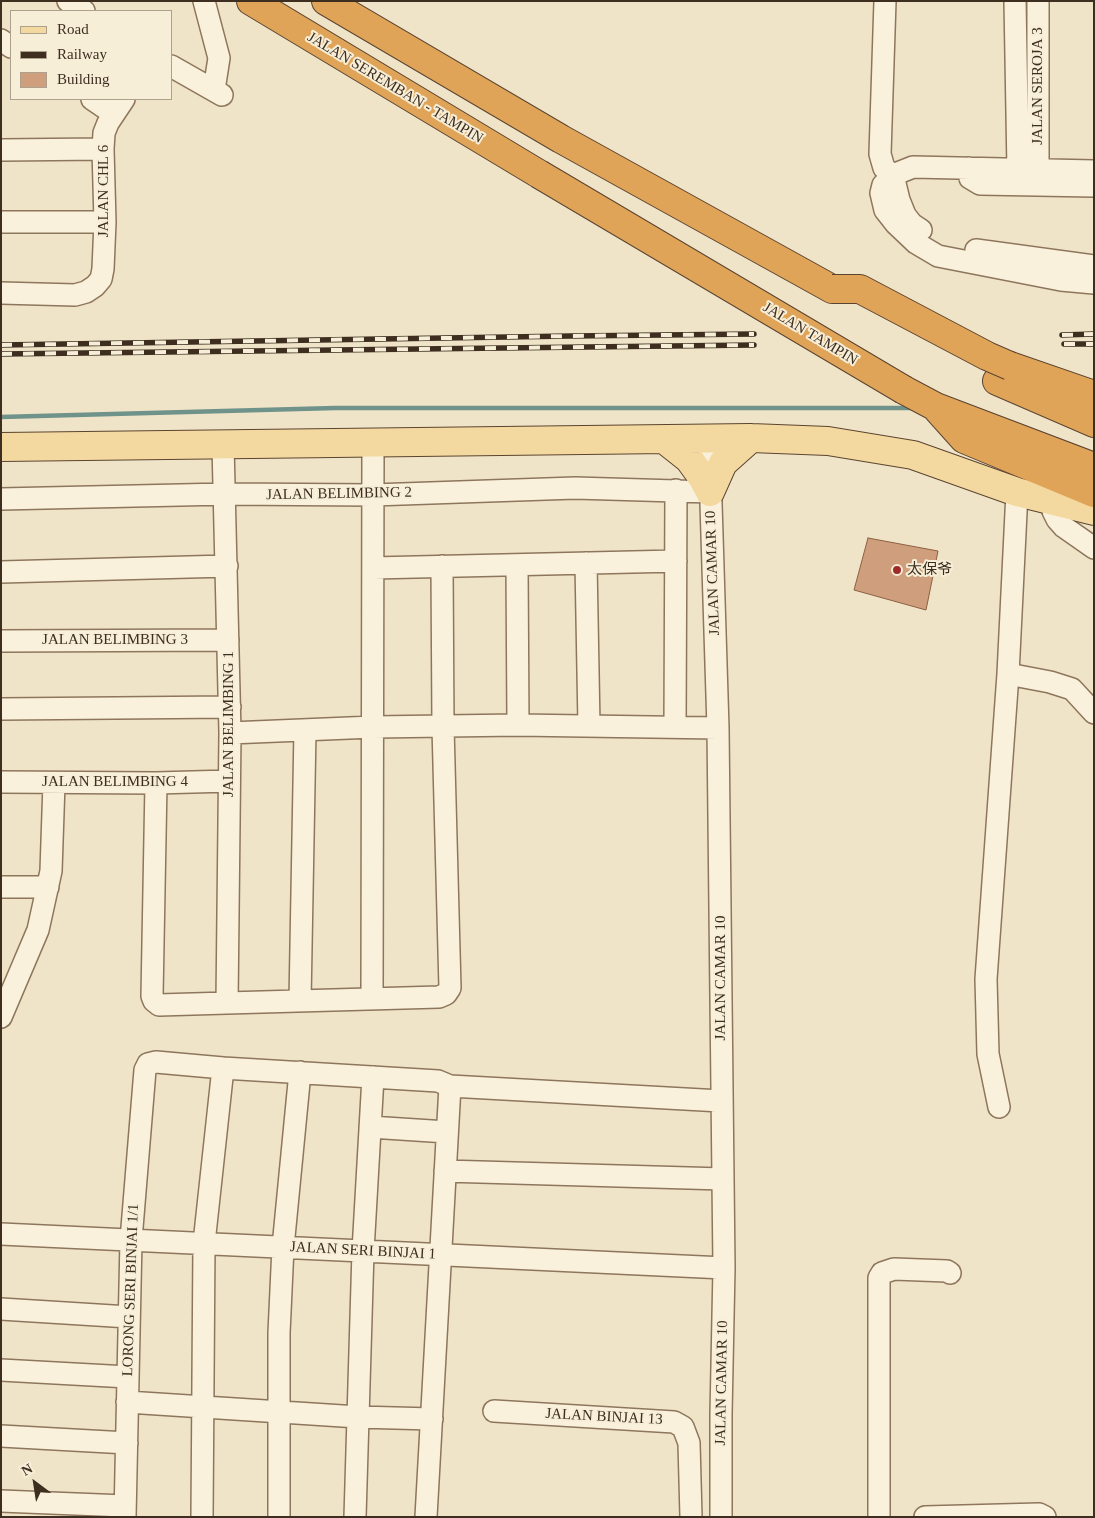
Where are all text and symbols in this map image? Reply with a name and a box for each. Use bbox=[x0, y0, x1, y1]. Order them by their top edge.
legend bbox=[10, 10, 172, 100]
text: Road bbox=[57, 21, 89, 37]
street label: JALAN SEROJA 3 bbox=[1029, 27, 1047, 145]
street label: JALAN SEREMBAN - TAMPIN bbox=[304, 28, 486, 148]
text: Railway bbox=[57, 46, 107, 62]
text: Building bbox=[57, 71, 110, 87]
street label: JALAN CHL 6 bbox=[95, 145, 113, 237]
street label: JALAN TAMPIN bbox=[759, 299, 861, 369]
street label: JALAN BELIMBING 2 bbox=[266, 484, 412, 504]
street label: JALAN CAMAR 10 bbox=[702, 510, 724, 636]
place label: 太保爷 bbox=[907, 561, 952, 579]
marker: 太保爷 bbox=[891, 564, 903, 576]
street label: JALAN BELIMBING 3 bbox=[42, 631, 188, 649]
street label: JALAN BELIMBING 1 bbox=[220, 651, 238, 797]
street label: JALAN BELIMBING 4 bbox=[42, 773, 188, 791]
street label: JALAN CAMAR 10 bbox=[712, 915, 730, 1041]
street label: LORONG SERI BINJAI 1/1 bbox=[119, 1203, 143, 1377]
street label: JALAN SERI BINJAI 1 bbox=[290, 1238, 436, 1264]
street label: JALAN CAMAR 10 bbox=[712, 1320, 732, 1446]
street label: JALAN BINJAI 13 bbox=[545, 1405, 663, 1429]
north arrow bbox=[10, 1458, 60, 1508]
text: N bbox=[19, 1461, 35, 1479]

